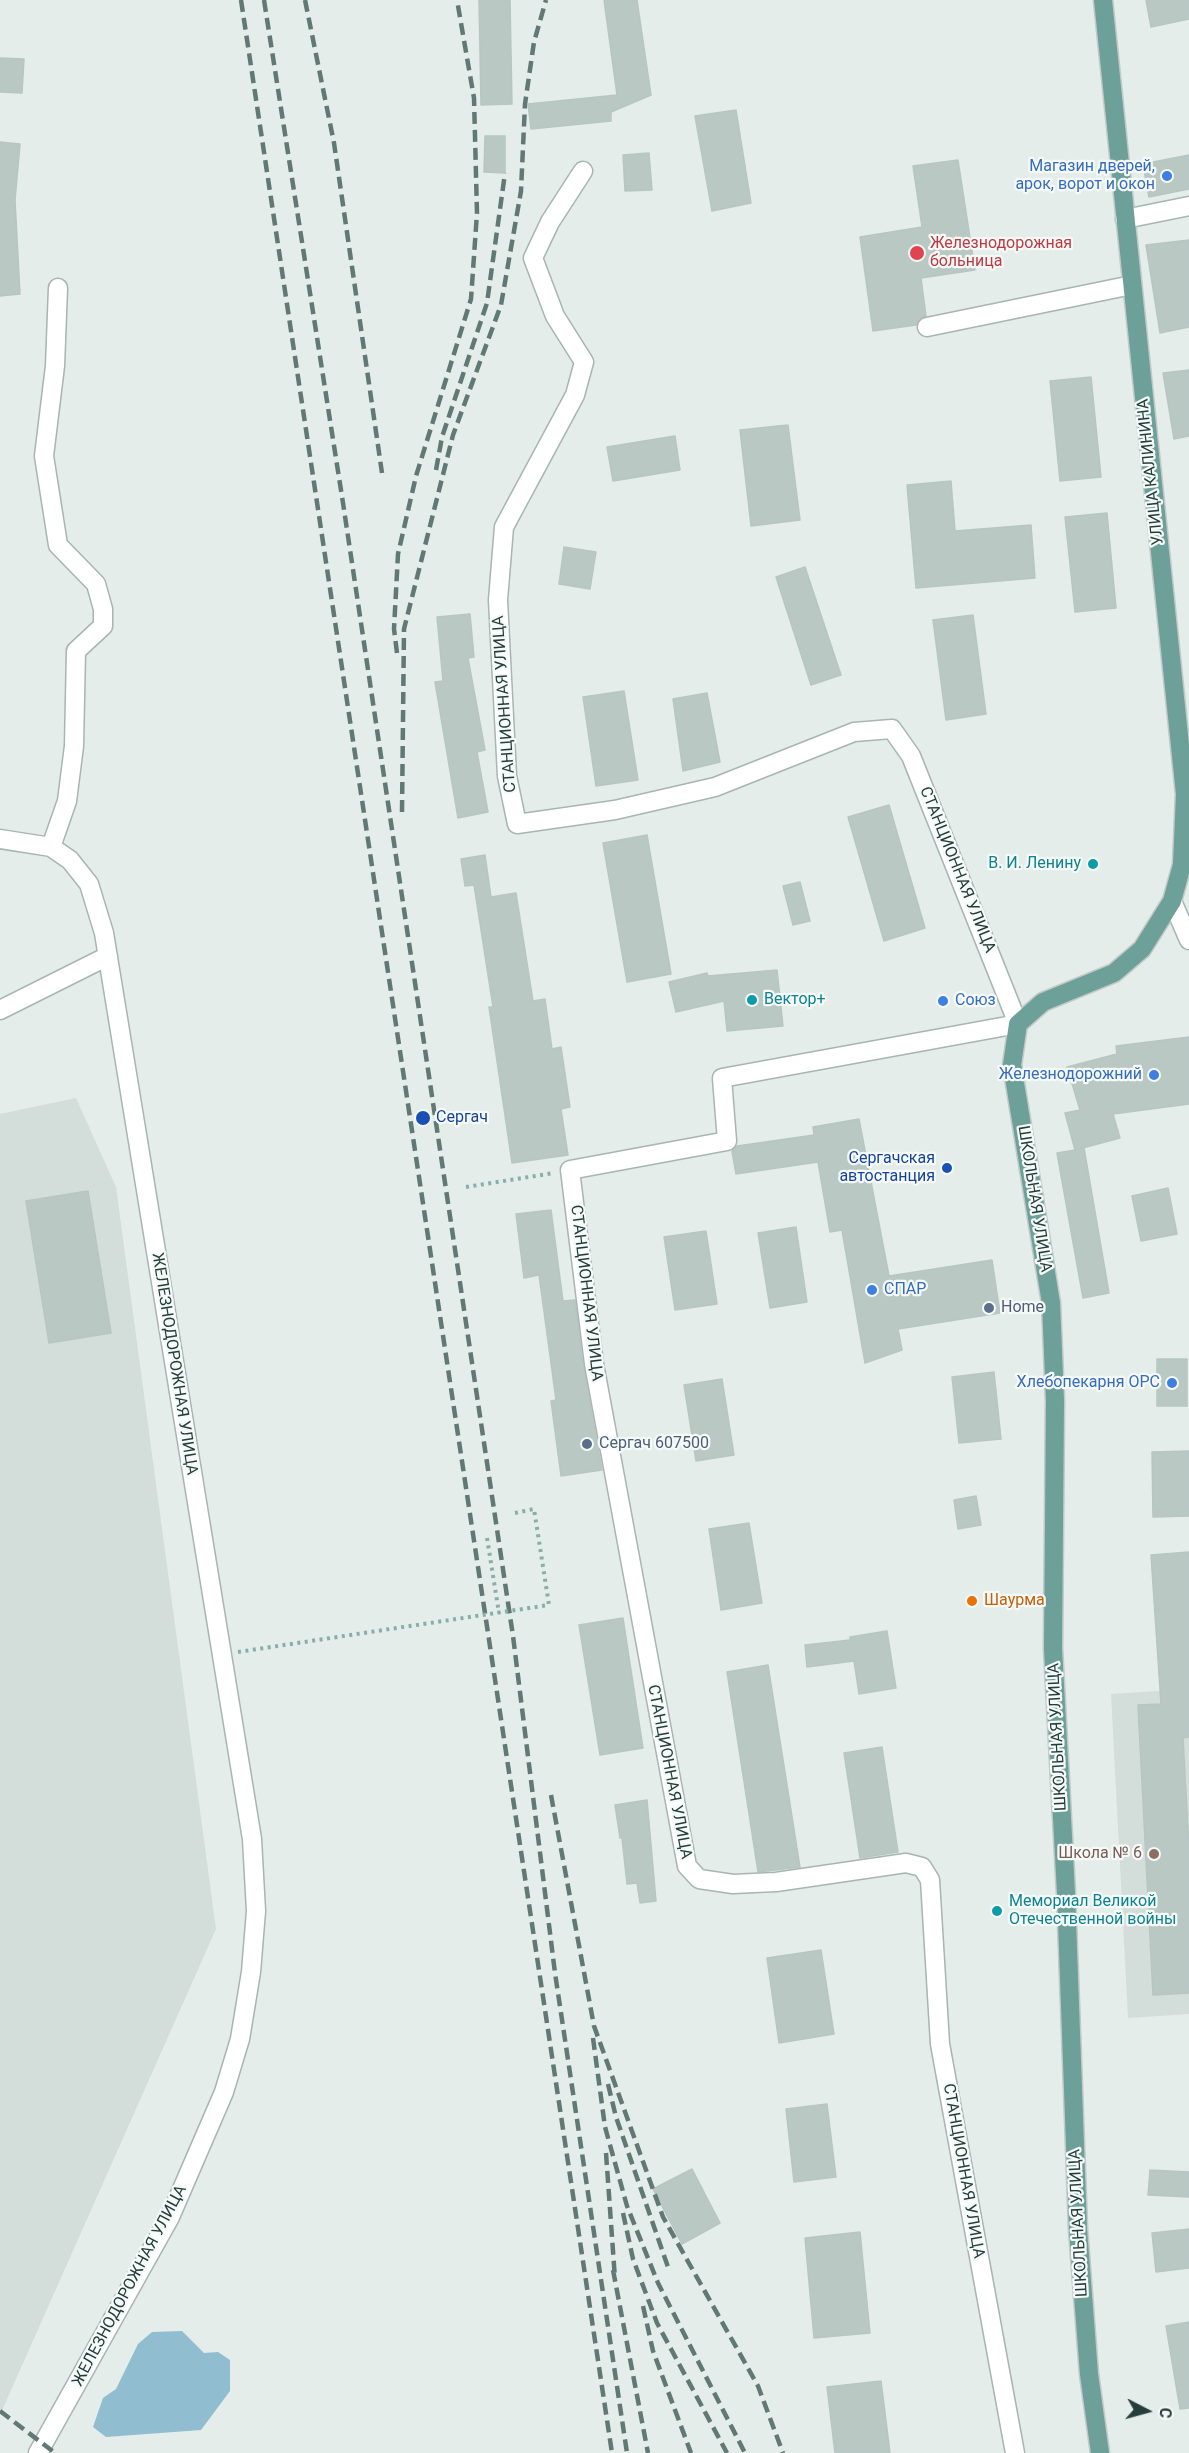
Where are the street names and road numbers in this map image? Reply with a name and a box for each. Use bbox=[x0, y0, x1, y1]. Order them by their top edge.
street label: УЛИЦА КАЛИНИНА bbox=[1134, 398, 1168, 546]
street label: СТАНЦИОННАЯ УЛИЦА bbox=[489, 615, 521, 793]
street label: СТАНЦИОННАЯ УЛИЦА bbox=[915, 784, 999, 956]
street label: ШКОЛЬНАЯ УЛИЦА bbox=[1013, 1124, 1055, 1274]
street label: СТАНЦИОННАЯ УЛИЦА bbox=[566, 1204, 606, 1382]
street label: ЖЕЛЕЗНОДОРОЖНАЯ УЛИЦА bbox=[147, 1251, 201, 1477]
street label: ШКОЛЬНАЯ УЛИЦА bbox=[1045, 1663, 1071, 1811]
street label: СТАНЦИОННАЯ УЛИЦА bbox=[643, 1683, 695, 1861]
street label: СТАНЦИОННАЯ УЛИЦА bbox=[938, 2082, 988, 2260]
street label: ШКОЛЬНАЯ УЛИЦА bbox=[1066, 2149, 1092, 2297]
street label: ЖЕЛЕЗНОДОРОЖНАЯ УЛИЦА bbox=[69, 2182, 191, 2390]

